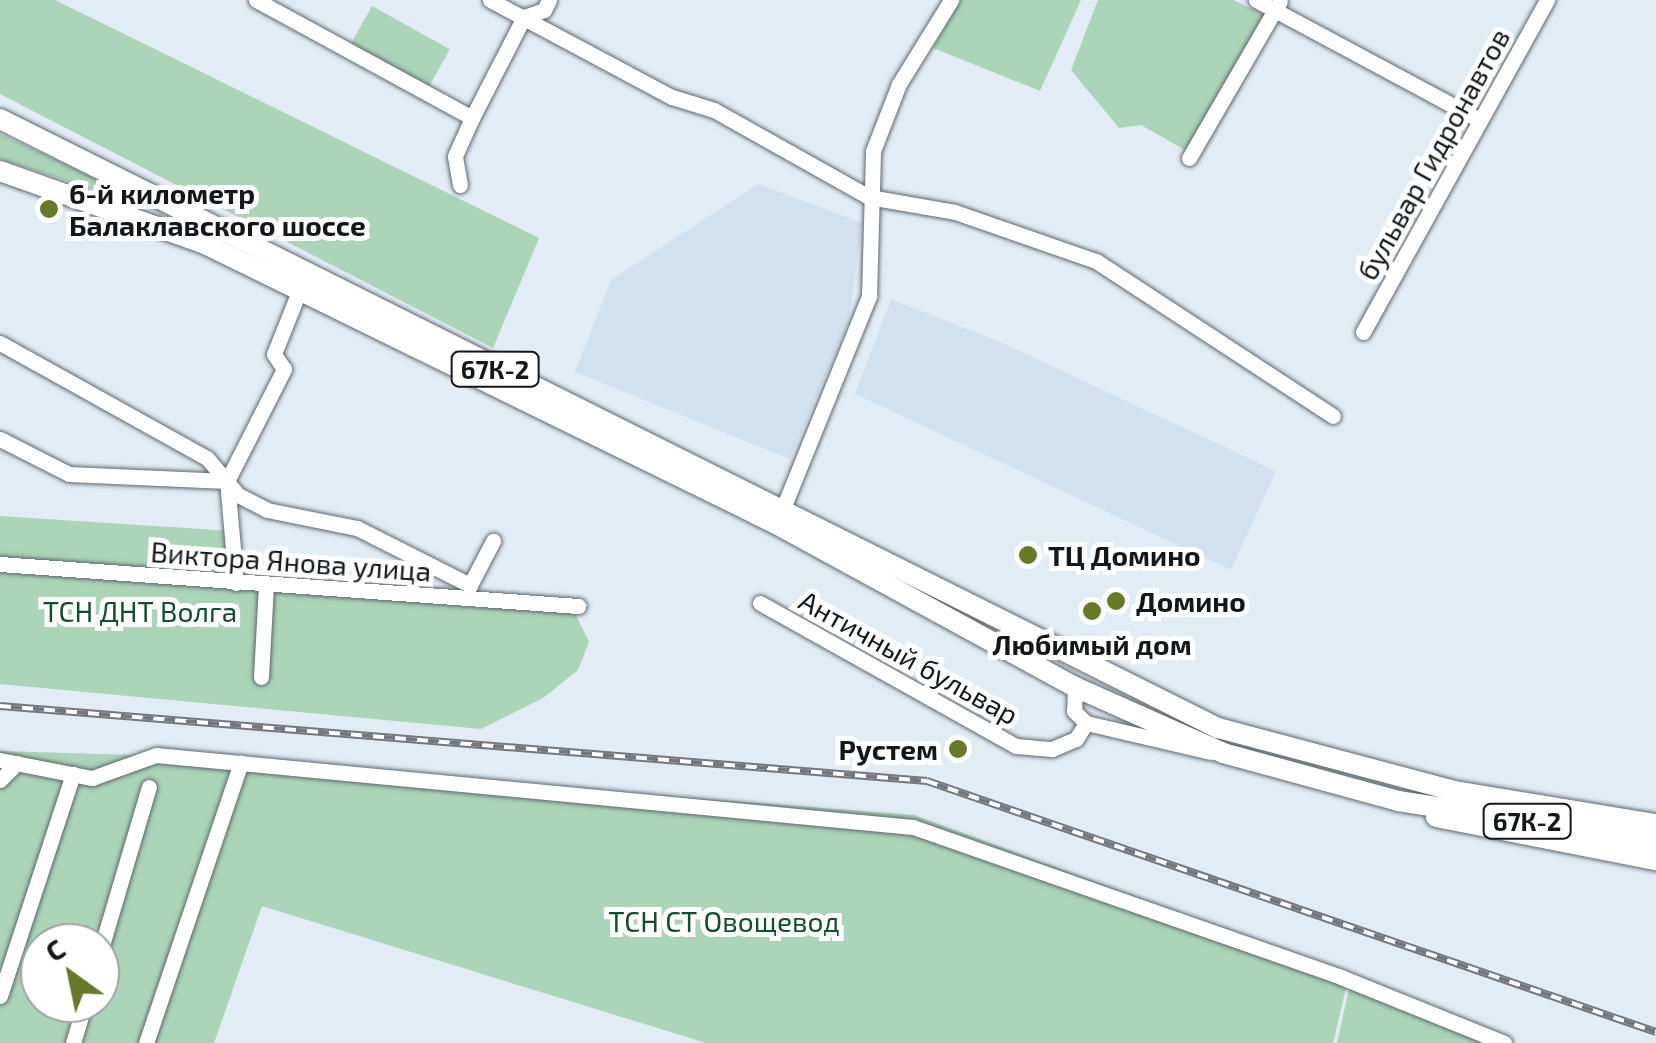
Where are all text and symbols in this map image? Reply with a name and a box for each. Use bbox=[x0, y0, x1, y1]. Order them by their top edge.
street label: бульвар Гидронавтов bbox=[1350, 22, 1516, 286]
place label: 6-й километр Балаклавского шоccе bbox=[69, 176, 366, 242]
marker: 6-й километр Балаклавского шоccе bbox=[38, 198, 60, 220]
road number: 67К-2 bbox=[450, 349, 540, 389]
street label: Виктора Янова улица bbox=[150, 534, 432, 588]
place label: ТЦ Домино bbox=[1048, 538, 1201, 572]
marker: ТЦ Домино bbox=[1017, 544, 1039, 566]
street label: Античный бульвар bbox=[794, 583, 1024, 731]
place label: Домино bbox=[1136, 584, 1246, 618]
marker: Домино bbox=[1105, 590, 1127, 612]
park label: ТСН ДНТ Волга bbox=[43, 594, 237, 628]
marker: Любимый дом bbox=[1081, 600, 1103, 622]
place label: Любимый дом bbox=[992, 627, 1192, 661]
place label: Рустем bbox=[839, 732, 938, 766]
marker: Рустем bbox=[947, 738, 969, 760]
road number: 67К-2 bbox=[1482, 801, 1572, 841]
park label: ТСН СТ Овощевод bbox=[608, 904, 840, 938]
north arrow bbox=[20, 923, 120, 1023]
text: С bbox=[39, 931, 71, 968]

